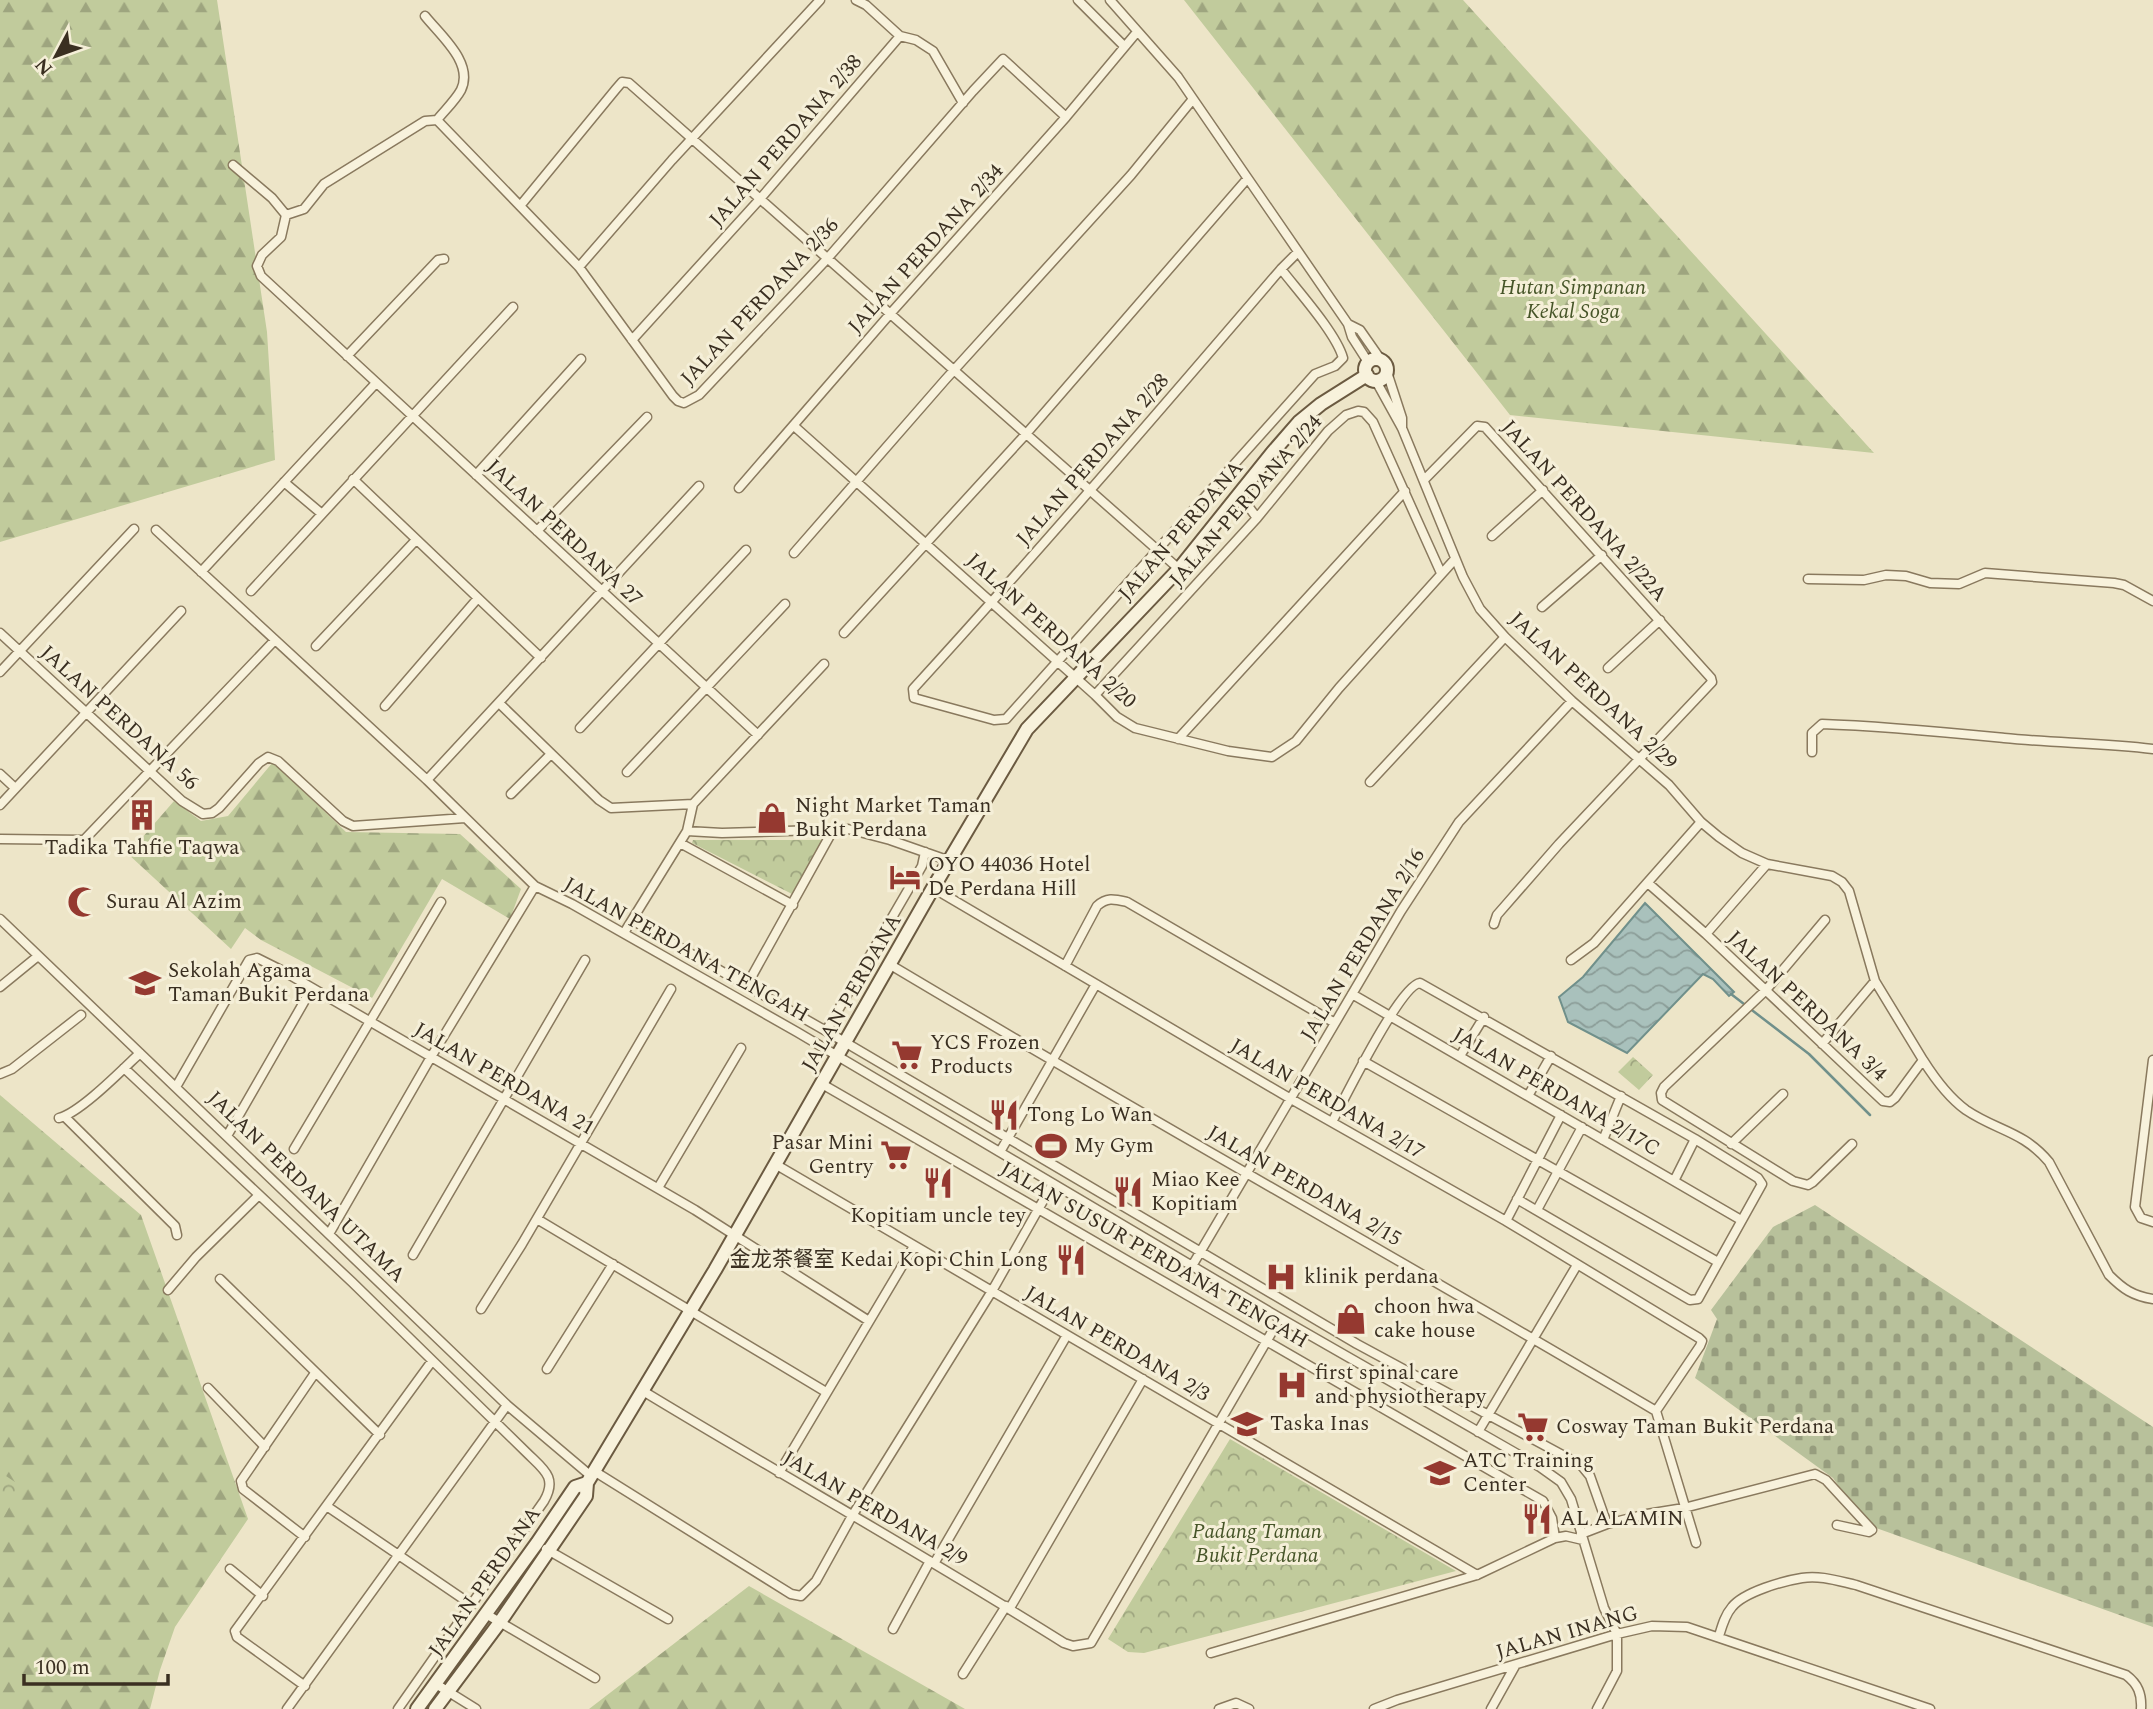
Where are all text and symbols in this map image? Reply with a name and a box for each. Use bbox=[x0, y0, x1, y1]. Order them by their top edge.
north arrow bbox=[21, 21, 91, 91]
street label: JALAN PERDANA 2/38 bbox=[702, 47, 870, 235]
text: N bbox=[28, 51, 60, 82]
street label: JALAN PERDANA 2/34 bbox=[841, 156, 1012, 341]
street label: JALAN PERDANA 2/36 bbox=[673, 211, 847, 393]
park label: Hutan Simpanan Kekal Soga bbox=[1500, 272, 1646, 328]
street label: JALAN PERDANA 2/28 bbox=[1009, 366, 1177, 554]
street label: JALAN PERDANA 2/24 bbox=[1164, 410, 1328, 592]
street label: JALAN PERDANA 2/22A bbox=[1493, 413, 1675, 609]
street label: JALAN PERDANA 27 bbox=[478, 452, 650, 614]
street label: JALAN PERDANA bbox=[1113, 456, 1249, 606]
street label: JALAN PERDANA 2/20 bbox=[959, 546, 1143, 716]
street label: JALAN PERDANA 2/29 bbox=[1502, 604, 1684, 778]
street label: JALAN PERDANA 56 bbox=[32, 638, 206, 798]
place label: Night Market Taman Bukit Perdana bbox=[795, 790, 991, 846]
building icon: Tadika Tahfie Taqwa bbox=[125, 798, 159, 832]
shop icon: Night Market Taman Bukit Perdana bbox=[755, 801, 789, 835]
place label: Tadika Tahfie Taqwa bbox=[45, 832, 240, 864]
street label: JALAN PERDANA 2/16 bbox=[1293, 842, 1433, 1048]
place label: OYO 44036 Hotel De Perdana Hill bbox=[928, 849, 1090, 905]
hotel icon: OYO 44036 Hotel De Perdana Hill bbox=[888, 860, 922, 894]
street label: JALAN PERDANA TENGAH bbox=[557, 869, 815, 1031]
mosque icon: Surau Al Azim bbox=[66, 885, 100, 919]
place label: Surau Al Azim bbox=[106, 886, 242, 918]
street label: JALAN PERDANA bbox=[794, 908, 910, 1078]
street label: JALAN PERDANA 3/4 bbox=[1719, 923, 1895, 1089]
place label: Sekolah Agama Taman Bukit Perdana bbox=[168, 955, 370, 1011]
school or university icon: Sekolah Agama Taman Bukit Perdana bbox=[128, 966, 162, 1000]
street label: JALAN PERDANA 21 bbox=[408, 1014, 600, 1144]
street label: JALAN PERDANA 2/17C bbox=[1446, 1019, 1666, 1165]
place label: YCS Frozen Products bbox=[930, 1027, 1040, 1083]
street label: JALAN PERDANA 2/17 bbox=[1224, 1030, 1430, 1168]
supermarket icon: YCS Frozen Products bbox=[890, 1038, 924, 1072]
street label: JALAN PERDANA UTAMA bbox=[199, 1083, 413, 1291]
restaurant icon: Tong Lo Wan bbox=[987, 1098, 1021, 1132]
place label: Tong Lo Wan bbox=[1027, 1099, 1153, 1131]
street label: JALAN PERDANA 2/15 bbox=[1201, 1117, 1407, 1255]
place label: Pasar Mini Gentry bbox=[771, 1127, 874, 1183]
sports icon: My Gym bbox=[1034, 1129, 1068, 1163]
place label: My Gym bbox=[1074, 1130, 1154, 1162]
supermarket icon: Pasar Mini Gentry bbox=[879, 1138, 913, 1172]
street label: JALAN SUSUR PERDANA TENGAH bbox=[994, 1153, 1314, 1357]
place label: Miao Kee Kopitiam bbox=[1151, 1164, 1240, 1220]
restaurant icon: Kopitiam uncle tey bbox=[921, 1166, 955, 1200]
restaurant icon: Miao Kee Kopitiam bbox=[1111, 1175, 1145, 1209]
place label: Kopitiam uncle tey bbox=[850, 1200, 1027, 1232]
restaurant icon: 金龙茶餐室 Kedai Kopi Chin Long bbox=[1054, 1243, 1088, 1277]
place label: 金龙茶餐室 Kedai Kopi Chin Long bbox=[730, 1244, 1048, 1276]
hospital icon: klinik perdana bbox=[1264, 1260, 1298, 1294]
place label: klinik perdana bbox=[1304, 1261, 1440, 1293]
street label: JALAN PERDANA 2/3 bbox=[1018, 1278, 1216, 1410]
place label: choon hwa cake house bbox=[1374, 1291, 1476, 1347]
shop icon: choon hwa cake house bbox=[1334, 1302, 1368, 1336]
place label: first spinal care and physiotherapy bbox=[1315, 1357, 1487, 1413]
hospital icon: first spinal care and physiotherapy bbox=[1275, 1368, 1309, 1402]
school or university icon: Taska Inas bbox=[1230, 1407, 1264, 1441]
place label: Taska Inas bbox=[1270, 1408, 1369, 1440]
supermarket icon: Cosway Taman Bukit Perdana bbox=[1516, 1410, 1550, 1444]
place label: Cosway Taman Bukit Perdana bbox=[1556, 1411, 1835, 1443]
street label: JALAN PERDANA 2/9 bbox=[776, 1443, 974, 1575]
place label: ATC Training Center bbox=[1463, 1445, 1594, 1501]
school or university icon: ATC Training Center bbox=[1423, 1456, 1457, 1490]
street label: JALAN PERDANA bbox=[421, 1500, 549, 1664]
restaurant icon: AL ALAMIN bbox=[1520, 1502, 1554, 1536]
place label: AL ALAMIN bbox=[1560, 1503, 1684, 1535]
park label: Padang Taman Bukit Perdana bbox=[1192, 1516, 1322, 1572]
street label: JALAN INANG bbox=[1492, 1597, 1642, 1669]
scale bar bbox=[24, 1642, 168, 1686]
text: 100 m bbox=[35, 1652, 90, 1684]

